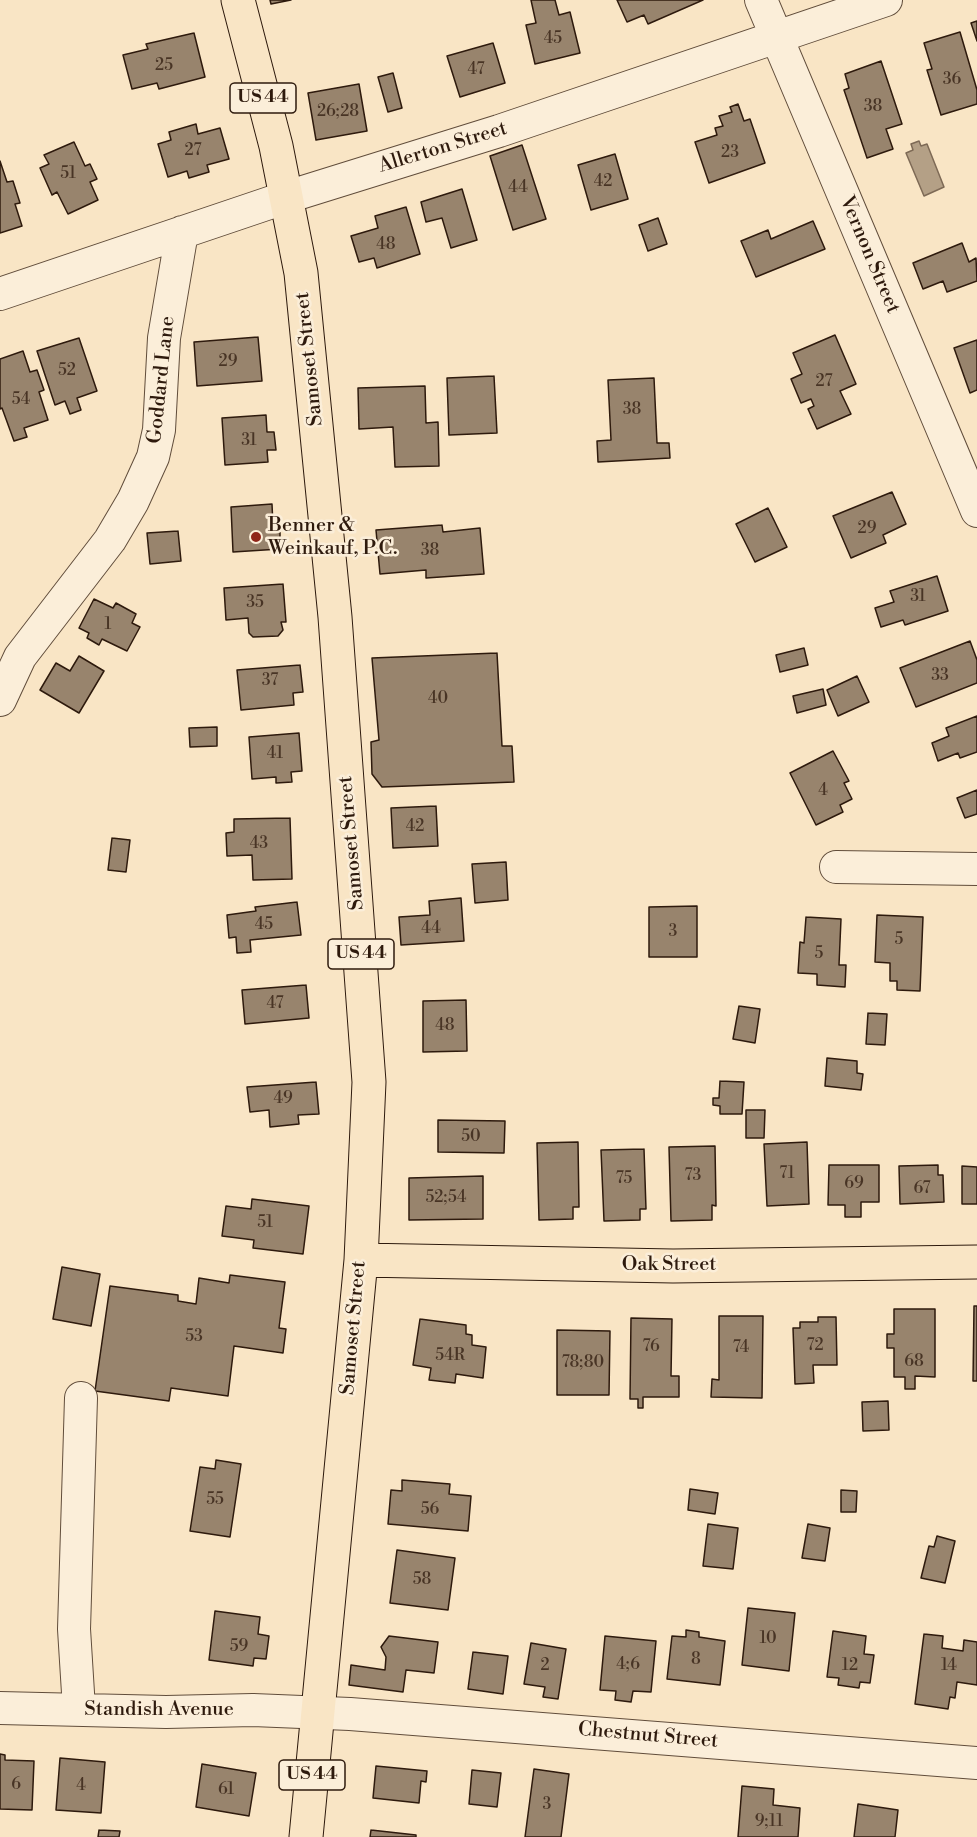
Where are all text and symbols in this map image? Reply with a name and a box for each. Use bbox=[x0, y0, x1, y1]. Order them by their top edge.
house number: 45 bbox=[544, 29, 562, 49]
house number: 25 bbox=[155, 56, 173, 76]
house number: 47 bbox=[468, 60, 484, 80]
house number: 36 bbox=[943, 70, 961, 90]
road number: US 44 bbox=[230, 83, 296, 113]
house number: 38 bbox=[864, 97, 882, 117]
house number: 26;28 bbox=[317, 102, 359, 122]
street label: Allerton Street bbox=[376, 117, 510, 179]
house number: 27 bbox=[184, 141, 202, 161]
house number: 23 bbox=[721, 143, 739, 163]
house number: 51 bbox=[60, 164, 76, 184]
house number: 42 bbox=[594, 172, 612, 192]
house number: 44 bbox=[508, 178, 528, 198]
street label: Vernon Street bbox=[833, 193, 905, 317]
house number: 48 bbox=[376, 235, 396, 255]
street label: Samoset Street bbox=[291, 291, 329, 427]
street label: Goddard Lane bbox=[143, 315, 181, 445]
house number: 29 bbox=[219, 352, 237, 372]
house number: 52 bbox=[58, 361, 76, 381]
house number: 27 bbox=[815, 372, 833, 392]
house number: 54 bbox=[12, 390, 30, 410]
house number: 38 bbox=[623, 400, 641, 420]
house number: 31 bbox=[241, 431, 257, 451]
place label: Benner & Weinkauf, P.C. bbox=[268, 514, 397, 561]
house number: 29 bbox=[858, 519, 876, 539]
marker: Benner & Weinkauf, P.C. bbox=[249, 530, 263, 544]
house number: 38 bbox=[421, 541, 439, 561]
house number: 31 bbox=[910, 587, 926, 607]
house number: 35 bbox=[246, 593, 264, 613]
house number: 1 bbox=[105, 615, 111, 635]
house number: 33 bbox=[931, 666, 949, 686]
house number: 37 bbox=[262, 671, 278, 691]
house number: 40 bbox=[428, 689, 448, 709]
house number: 41 bbox=[267, 744, 283, 764]
street label: Samoset Street bbox=[334, 775, 370, 911]
house number: 4 bbox=[818, 781, 828, 801]
house number: 42 bbox=[406, 817, 424, 837]
house number: 43 bbox=[250, 834, 268, 854]
house number: 45 bbox=[255, 915, 273, 935]
house number: 44 bbox=[421, 919, 441, 939]
house number: 3 bbox=[669, 922, 677, 942]
house number: 5 bbox=[895, 930, 903, 950]
road number: US 44 bbox=[328, 939, 394, 969]
house number: 5 bbox=[815, 944, 823, 964]
house number: 47 bbox=[267, 994, 283, 1014]
house number: 48 bbox=[435, 1016, 455, 1036]
house number: 49 bbox=[273, 1089, 293, 1109]
house number: 50 bbox=[461, 1127, 481, 1147]
house number: 71 bbox=[779, 1164, 795, 1184]
house number: 73 bbox=[685, 1166, 701, 1186]
house number: 75 bbox=[616, 1169, 632, 1189]
house number: 69 bbox=[844, 1174, 864, 1194]
house number: 67 bbox=[914, 1179, 930, 1199]
house number: 52;54 bbox=[425, 1188, 467, 1208]
house number: 51 bbox=[257, 1213, 273, 1233]
street label: Oak Street bbox=[622, 1253, 716, 1277]
street label: Samoset Street bbox=[336, 1260, 372, 1396]
house number: 53 bbox=[185, 1327, 203, 1347]
house number: 72 bbox=[807, 1336, 823, 1356]
house number: 76 bbox=[642, 1337, 660, 1357]
house number: 74 bbox=[733, 1338, 749, 1358]
house number: 54R bbox=[435, 1346, 465, 1366]
house number: 68 bbox=[904, 1352, 924, 1372]
house number: 78;80 bbox=[562, 1353, 604, 1373]
house number: 55 bbox=[206, 1490, 224, 1510]
house number: 56 bbox=[421, 1500, 439, 1520]
house number: 58 bbox=[413, 1570, 431, 1590]
house number: 10 bbox=[760, 1629, 776, 1649]
house number: 59 bbox=[230, 1637, 248, 1657]
house number: 8 bbox=[691, 1650, 701, 1670]
house number: 4;6 bbox=[616, 1655, 640, 1675]
house number: 2 bbox=[540, 1656, 550, 1676]
house number: 12 bbox=[842, 1656, 858, 1676]
house number: 14 bbox=[941, 1656, 957, 1676]
street label: Standish Avenue bbox=[84, 1698, 234, 1722]
street label: Chestnut Street bbox=[577, 1718, 719, 1754]
road number: US 44 bbox=[279, 1760, 345, 1790]
house number: 6 bbox=[11, 1775, 21, 1795]
house number: 4 bbox=[76, 1776, 86, 1796]
house number: 61 bbox=[218, 1780, 234, 1800]
house number: 3 bbox=[543, 1795, 551, 1815]
house number: 9;11 bbox=[755, 1812, 783, 1832]

